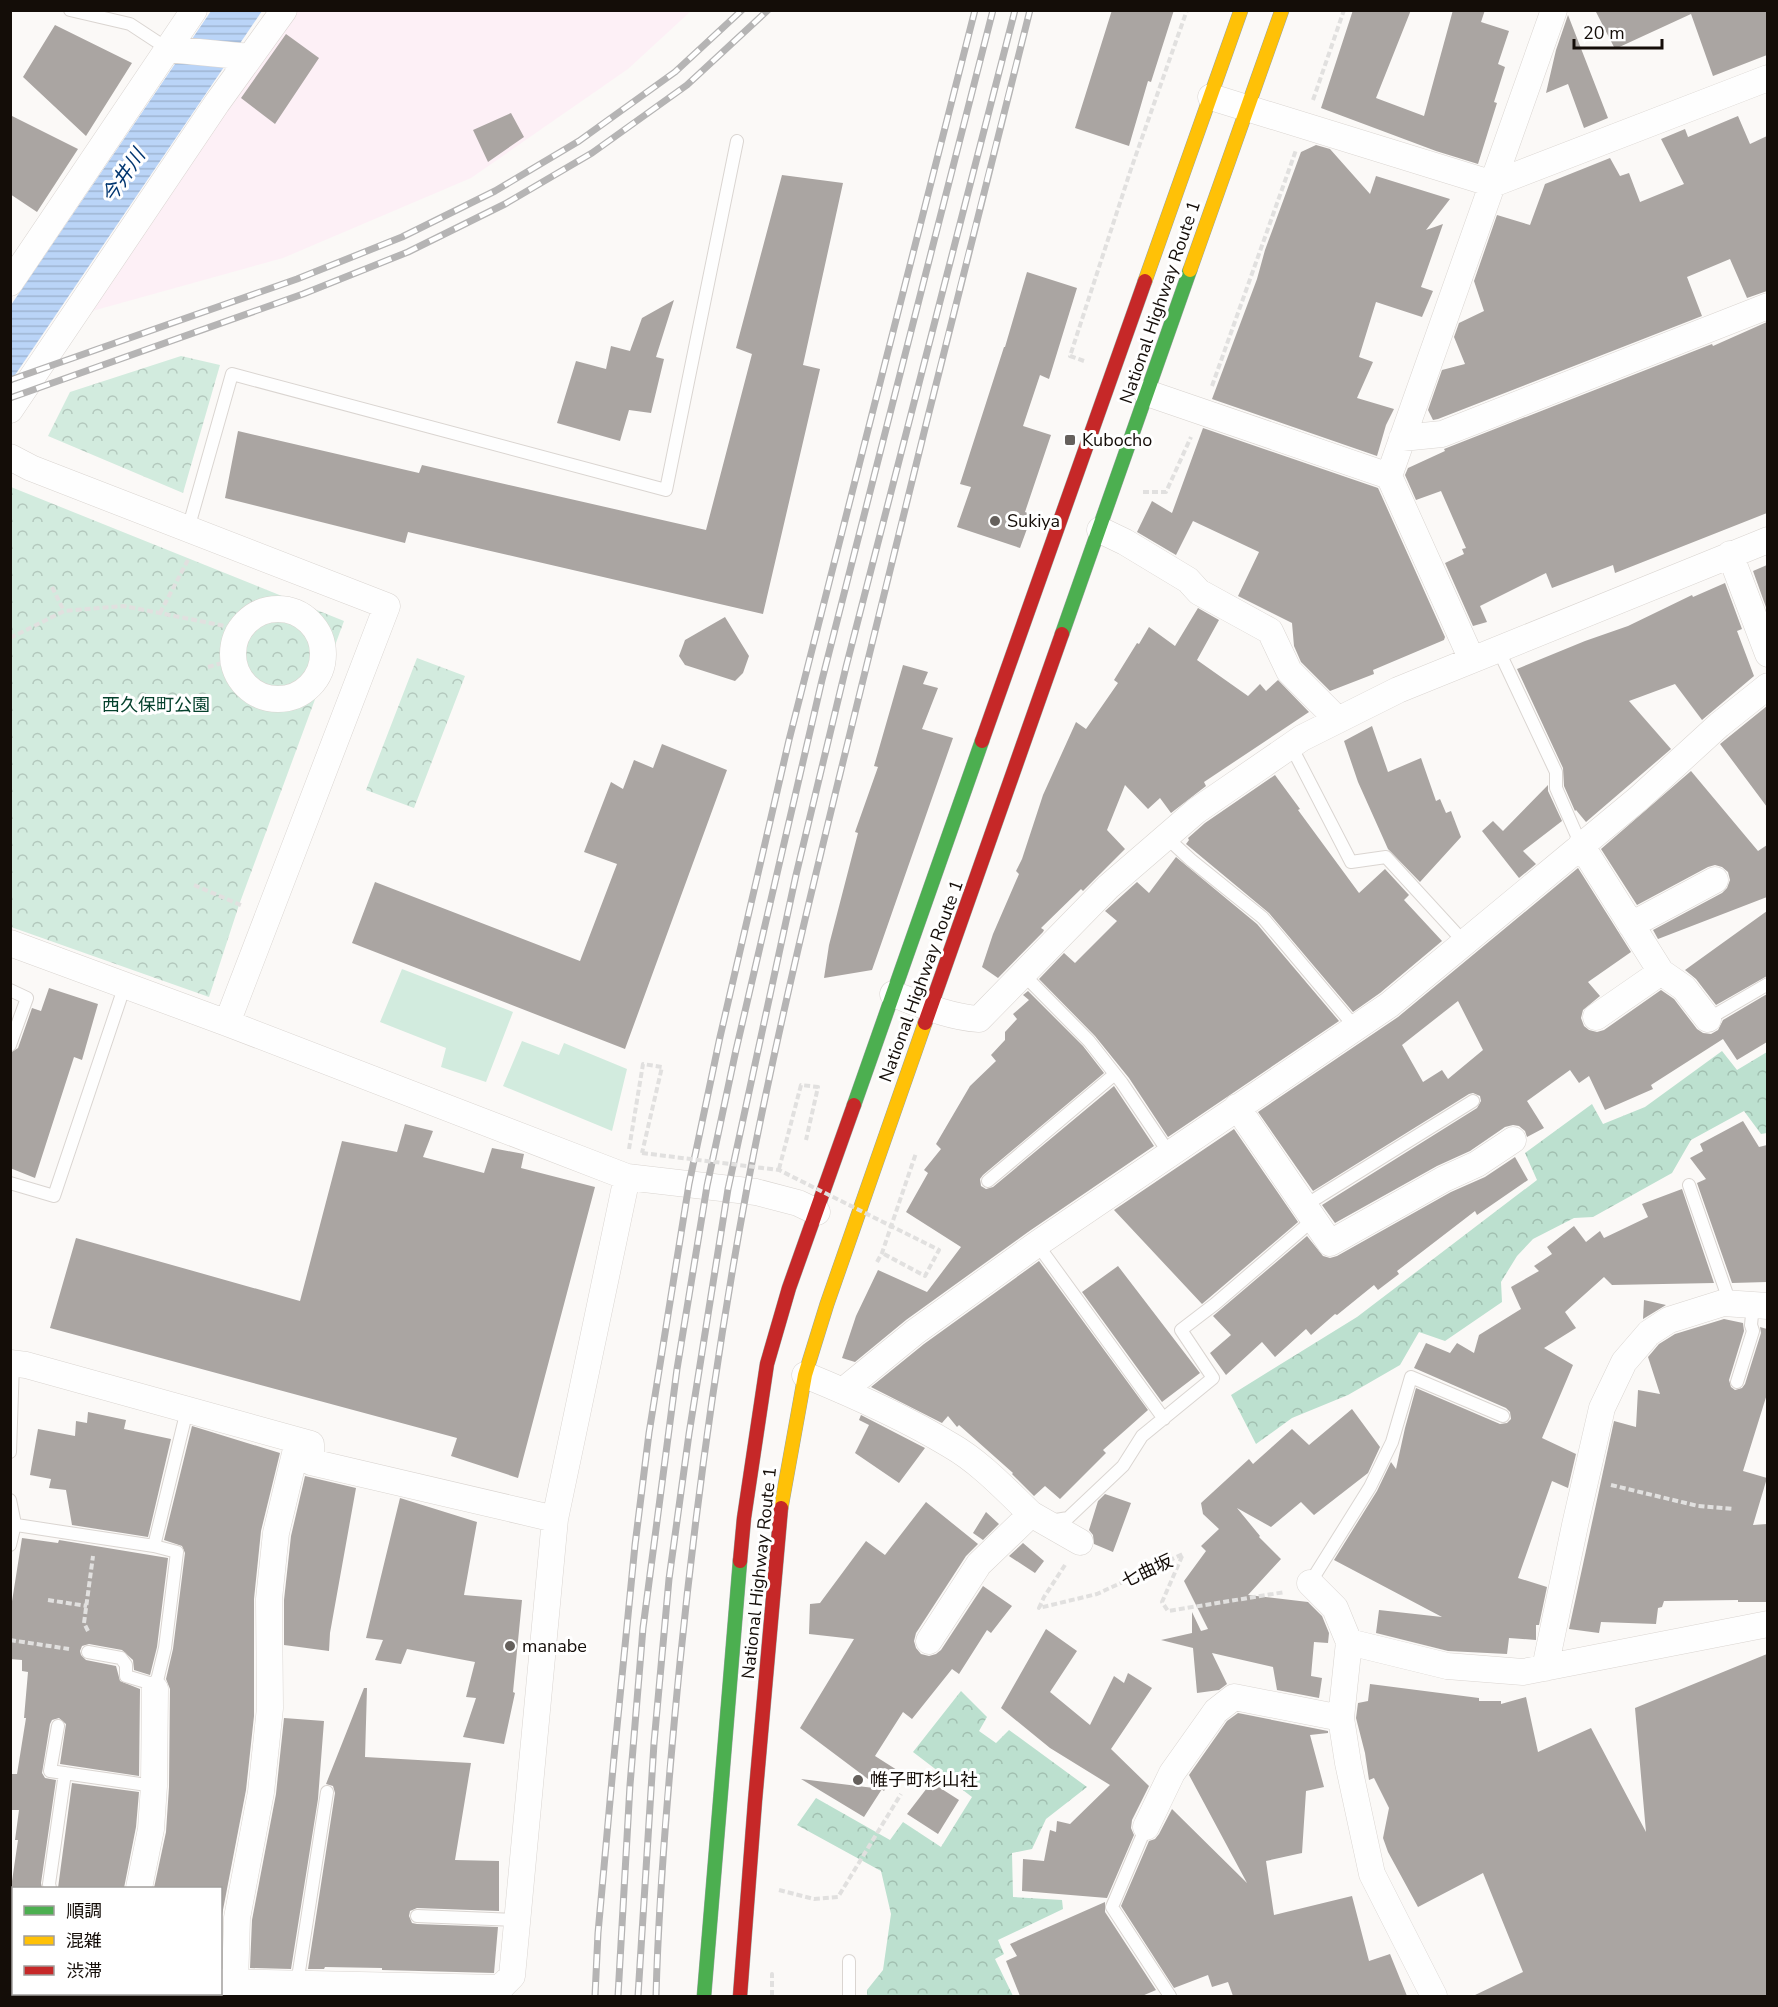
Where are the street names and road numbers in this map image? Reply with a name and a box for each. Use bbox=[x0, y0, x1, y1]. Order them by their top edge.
street label: National Highway Route 1 bbox=[1114, 197, 1206, 407]
street label: National Highway Route 1 bbox=[873, 877, 969, 1085]
street label: National Highway Route 1 bbox=[736, 1466, 782, 1680]
street label: 七曲坂 bbox=[1117, 1549, 1177, 1593]

